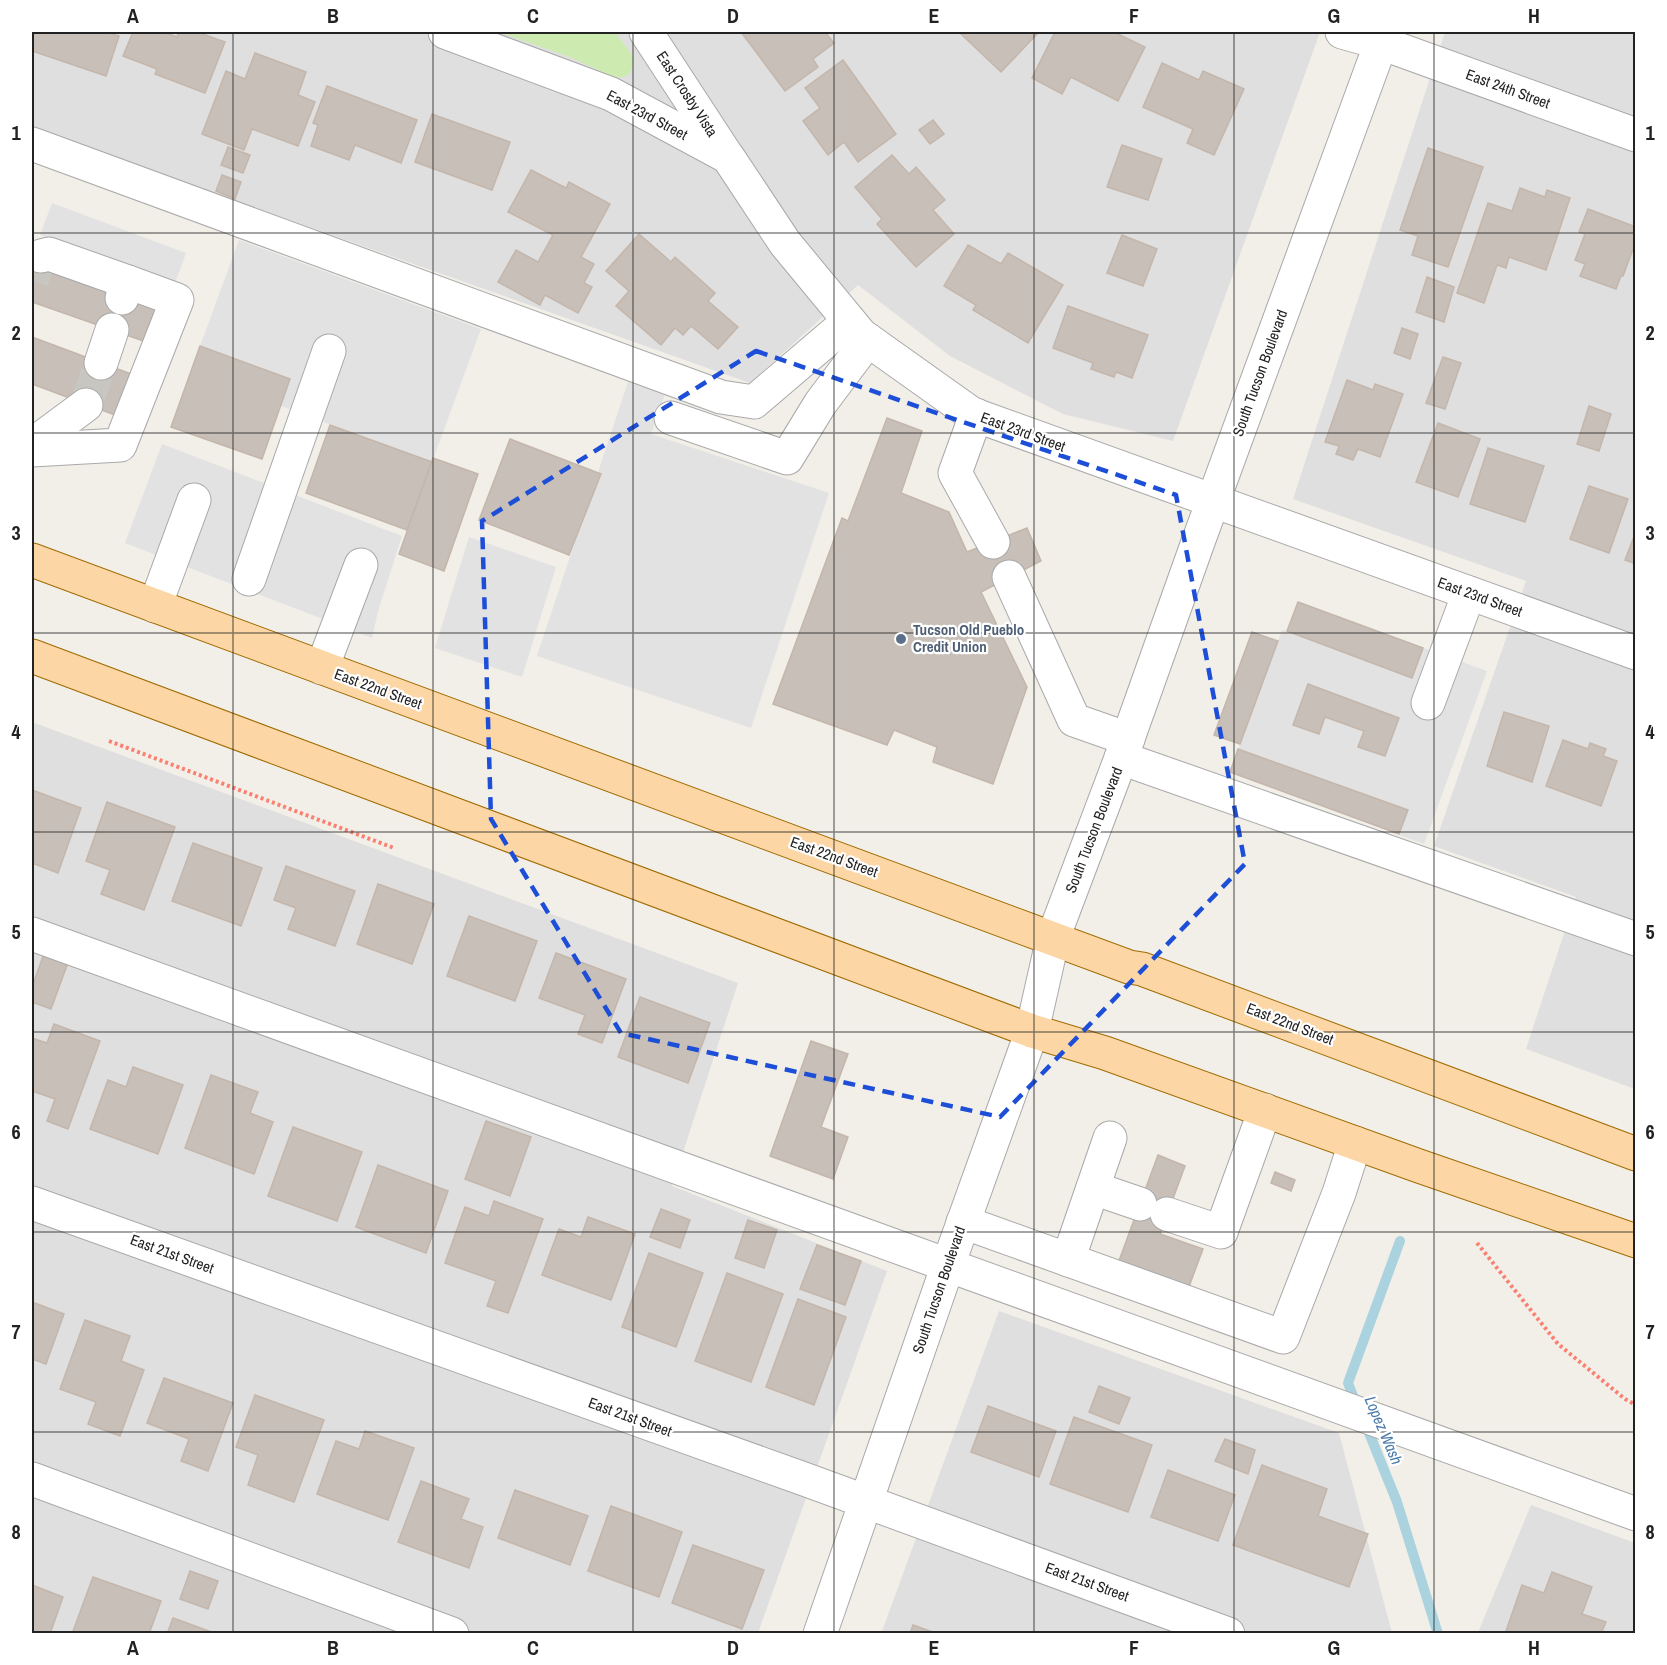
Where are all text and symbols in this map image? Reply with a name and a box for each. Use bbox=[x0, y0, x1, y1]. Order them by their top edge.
text: A bbox=[127, 2, 139, 29]
text: B bbox=[327, 2, 339, 29]
text: C bbox=[527, 2, 539, 29]
text: D bbox=[727, 2, 739, 29]
text: E bbox=[929, 2, 940, 29]
text: F bbox=[1129, 2, 1139, 29]
text: G bbox=[1328, 2, 1340, 29]
text: H bbox=[1528, 2, 1540, 29]
street label: East Crosby Vista bbox=[652, 47, 723, 141]
street label: East 24th Street bbox=[1463, 64, 1554, 114]
street label: East 23rd Street bbox=[603, 84, 692, 145]
text: 1 bbox=[11, 119, 21, 146]
text: 1 bbox=[1645, 119, 1655, 146]
street label: South Tucson Boulevard bbox=[1227, 307, 1292, 439]
text: 2 bbox=[11, 319, 21, 346]
text: 2 bbox=[1645, 319, 1655, 346]
street label: East 23rd Street bbox=[978, 406, 1069, 457]
text: 3 bbox=[11, 519, 21, 546]
text: 3 bbox=[1645, 519, 1655, 546]
street label: East 23rd Street bbox=[1435, 571, 1526, 622]
place label: Tucson Old Pueblo Credit Union bbox=[913, 619, 1024, 657]
marker: Tucson Old Pueblo Credit Union bbox=[894, 632, 908, 646]
street label: East 22nd Street bbox=[332, 663, 425, 714]
text: 4 bbox=[11, 718, 21, 745]
text: 4 bbox=[1645, 718, 1655, 745]
street label: South Tucson Boulevard bbox=[1060, 764, 1127, 896]
street label: East 22nd Street bbox=[788, 831, 881, 882]
text: 5 bbox=[11, 918, 21, 945]
text: 5 bbox=[1645, 918, 1655, 945]
street label: East 22nd Street bbox=[1244, 997, 1337, 1050]
text: 6 bbox=[11, 1118, 21, 1145]
text: 6 bbox=[1645, 1118, 1655, 1145]
street label: South Tucson Boulevard bbox=[907, 1223, 970, 1356]
street label: East 21st Street bbox=[127, 1229, 217, 1279]
text: 7 bbox=[11, 1318, 21, 1345]
text: 7 bbox=[1645, 1318, 1655, 1345]
street label: East 21st Street bbox=[585, 1392, 675, 1442]
water label: Lopez Wash bbox=[1360, 1392, 1408, 1468]
text: 8 bbox=[11, 1518, 21, 1545]
text: 8 bbox=[1645, 1518, 1655, 1545]
street label: East 21st Street bbox=[1042, 1557, 1132, 1607]
text: A bbox=[127, 1634, 139, 1661]
text: B bbox=[327, 1634, 339, 1661]
text: C bbox=[527, 1634, 539, 1661]
text: D bbox=[727, 1634, 739, 1661]
text: E bbox=[929, 1634, 940, 1661]
text: F bbox=[1129, 1634, 1139, 1661]
text: G bbox=[1328, 1634, 1340, 1661]
text: H bbox=[1528, 1634, 1540, 1661]

